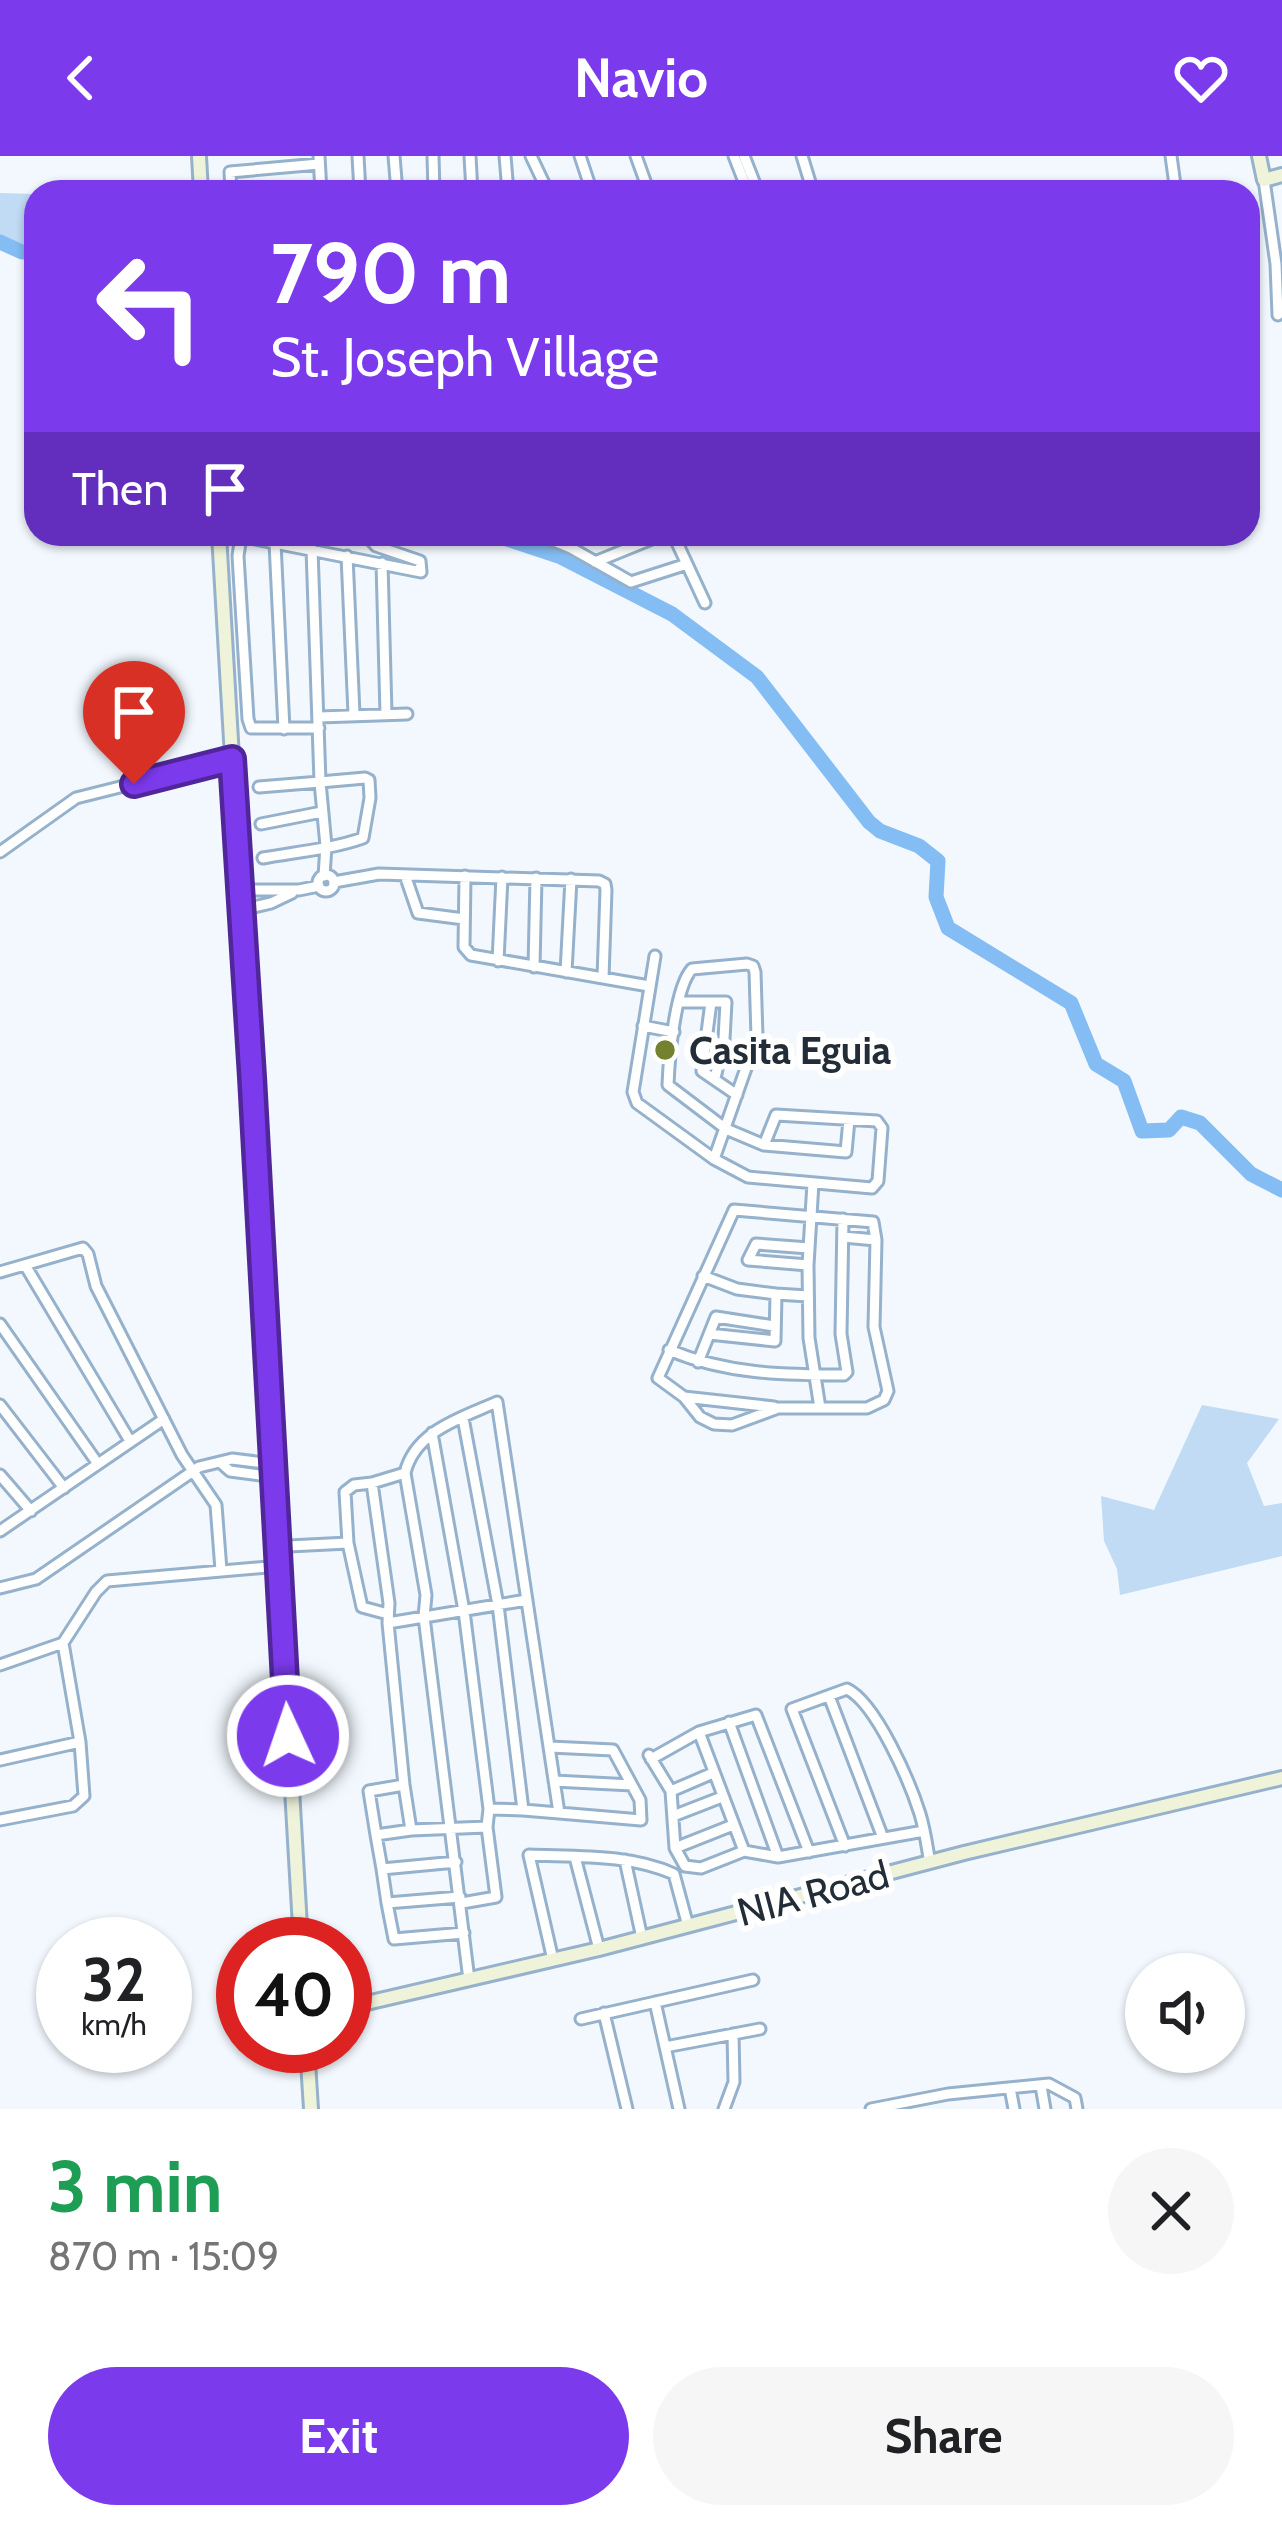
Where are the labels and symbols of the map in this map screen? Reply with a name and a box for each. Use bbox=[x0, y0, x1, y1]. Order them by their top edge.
pin bbox=[83, 661, 185, 784]
place label: Casita Eguia bbox=[689, 1026, 891, 1074]
marker: Casita Eguia bbox=[652, 1037, 678, 1063]
position arrow bbox=[225, 1673, 351, 1799]
street label: NIA Road bbox=[732, 1850, 894, 1936]
speed limit sign: 40 bbox=[216, 1917, 372, 2073]

